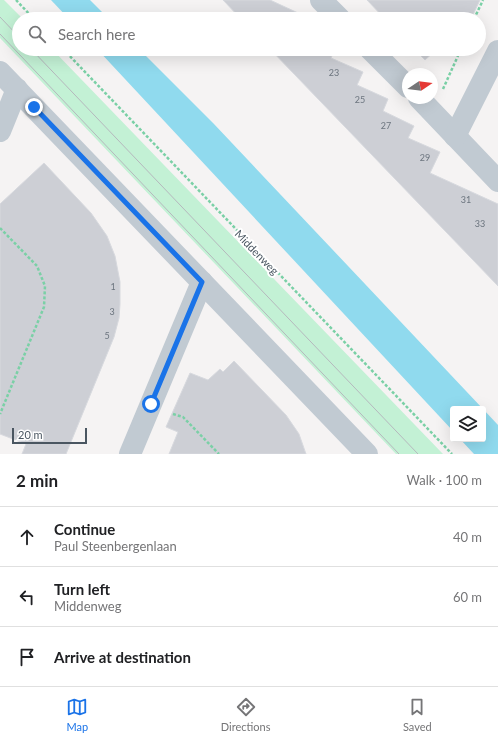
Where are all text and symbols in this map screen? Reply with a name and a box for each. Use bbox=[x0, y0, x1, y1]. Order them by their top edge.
search box bbox=[12, 12, 486, 56]
icon: search bbox=[26, 23, 48, 45]
text: Search here bbox=[58, 25, 135, 43]
house number: 23 bbox=[329, 67, 339, 78]
north arrow bbox=[402, 68, 438, 104]
house number: 25 bbox=[355, 94, 365, 105]
route end bbox=[25, 98, 43, 116]
house number: 27 bbox=[381, 120, 391, 131]
house number: 29 bbox=[420, 152, 430, 163]
house number: 31 bbox=[461, 194, 471, 205]
house number: 33 bbox=[475, 218, 485, 229]
street label: Middenweg bbox=[232, 227, 282, 277]
house number: 1 bbox=[110, 281, 116, 292]
house number: 3 bbox=[109, 306, 115, 317]
house number: 5 bbox=[104, 330, 110, 341]
route start bbox=[142, 395, 160, 413]
map controls bbox=[450, 406, 486, 442]
button: layers bbox=[450, 406, 486, 442]
scale bar bbox=[12, 426, 87, 445]
text: 20 m bbox=[18, 428, 43, 441]
text: 2 min bbox=[16, 470, 58, 491]
text: Walk · 100 m bbox=[406, 472, 482, 488]
text: Continue bbox=[54, 520, 115, 538]
icon: ahead bbox=[16, 526, 38, 548]
text: 40 m bbox=[453, 529, 482, 545]
text: Paul Steenbergenlaan bbox=[54, 538, 177, 554]
text: Turn left bbox=[54, 580, 110, 598]
icon: left bbox=[16, 586, 38, 608]
text: 60 m bbox=[453, 589, 482, 605]
text: Middenweg bbox=[54, 598, 121, 614]
icon: arrive bbox=[16, 646, 38, 668]
text: Arrive at destination bbox=[54, 648, 191, 666]
tab: Map bbox=[66, 696, 88, 733]
tab: Directions bbox=[221, 696, 270, 733]
tab: Saved bbox=[403, 696, 432, 733]

